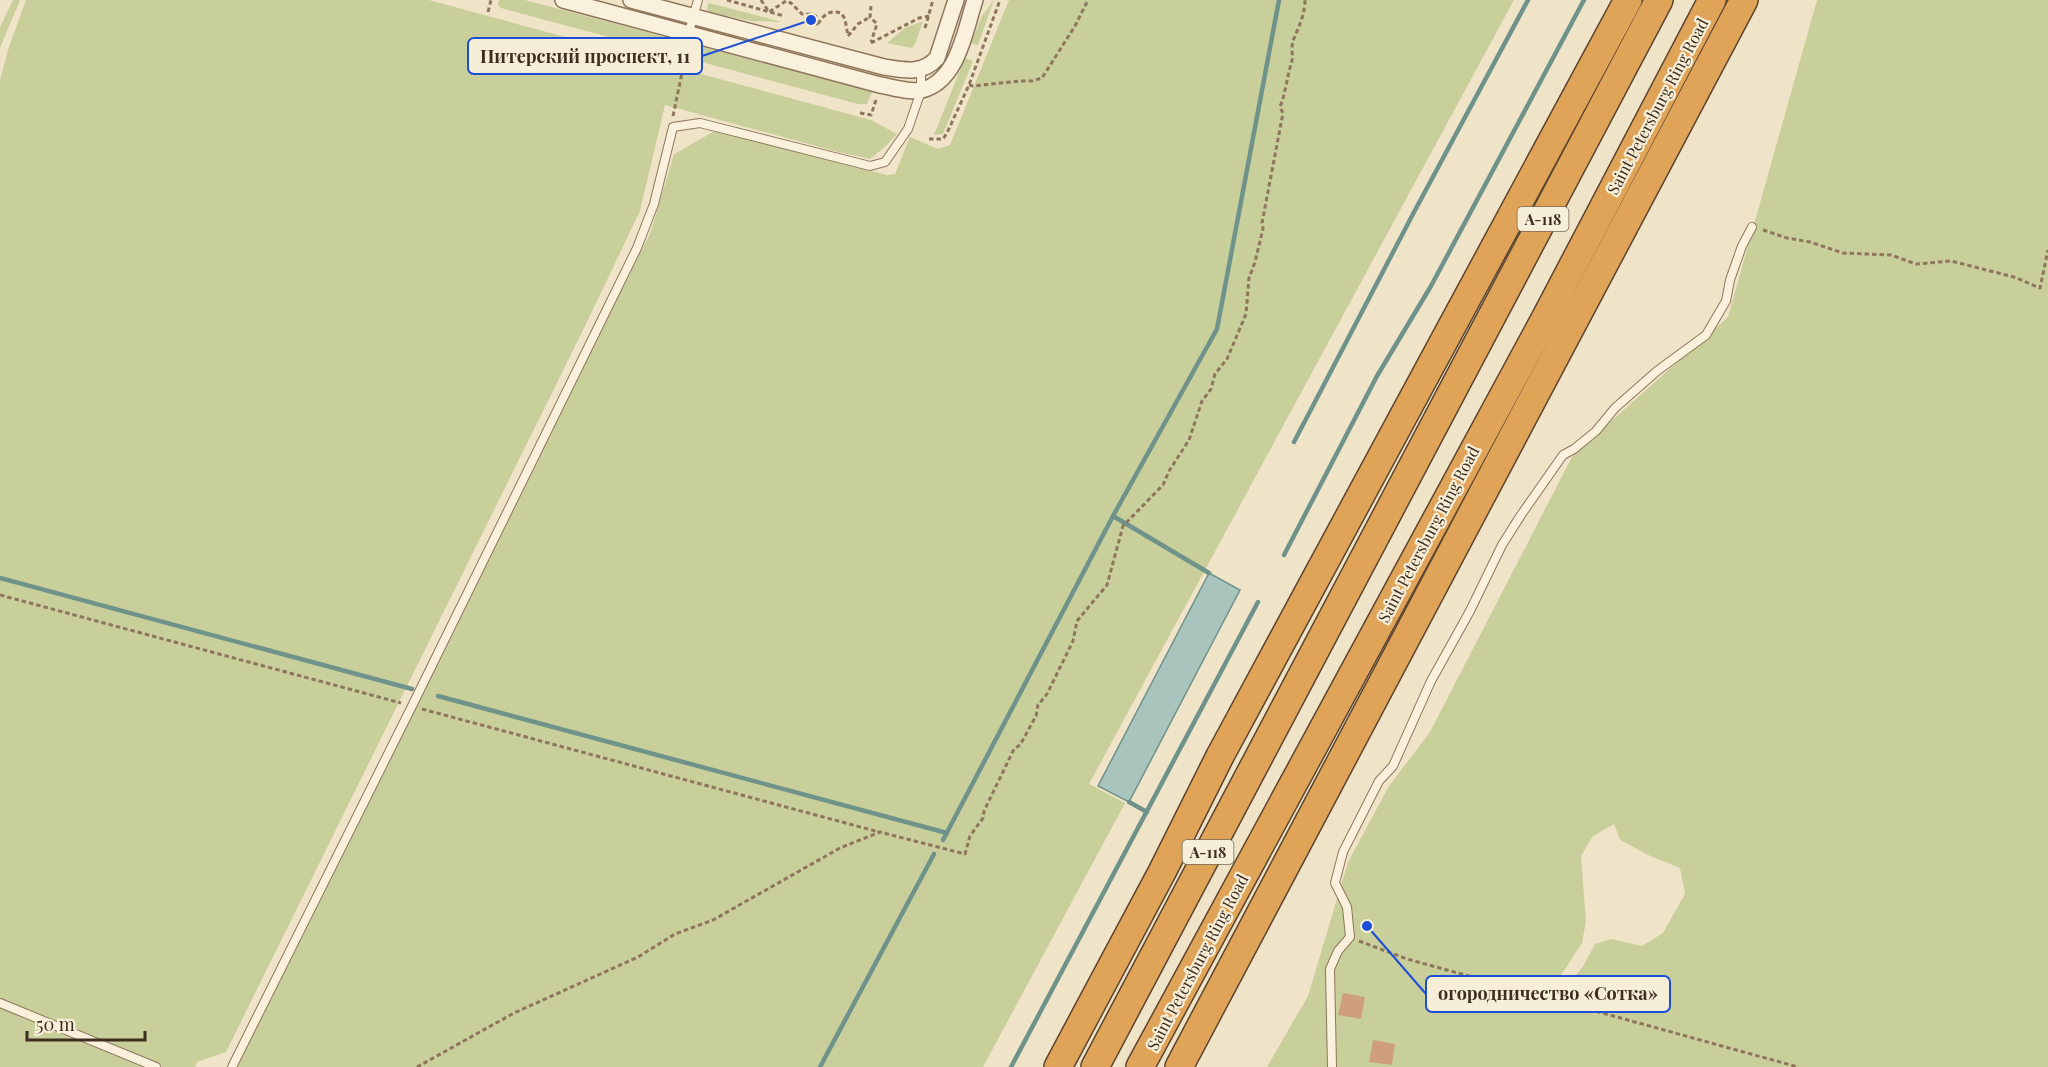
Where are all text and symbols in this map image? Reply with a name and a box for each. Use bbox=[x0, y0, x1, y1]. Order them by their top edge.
street label: Saint Petersburg Ring Road bbox=[1602, 14, 1712, 198]
callout: Питерский проспект, 11 bbox=[468, 38, 702, 74]
text: Питерский проспект, 11 bbox=[480, 44, 690, 68]
road number: А-118 bbox=[1518, 207, 1568, 231]
street label: Saint Petersburg Ring Road bbox=[1373, 442, 1483, 626]
road number: А-118 bbox=[1182, 840, 1234, 864]
street label: Saint Petersburg Ring Road bbox=[1142, 870, 1252, 1054]
callout: огородничество «Сотка» bbox=[1426, 976, 1670, 1012]
text: огородничество «Сотка» bbox=[1438, 981, 1658, 1005]
scale bar bbox=[27, 1004, 146, 1042]
text: 50 m bbox=[36, 1012, 75, 1036]

